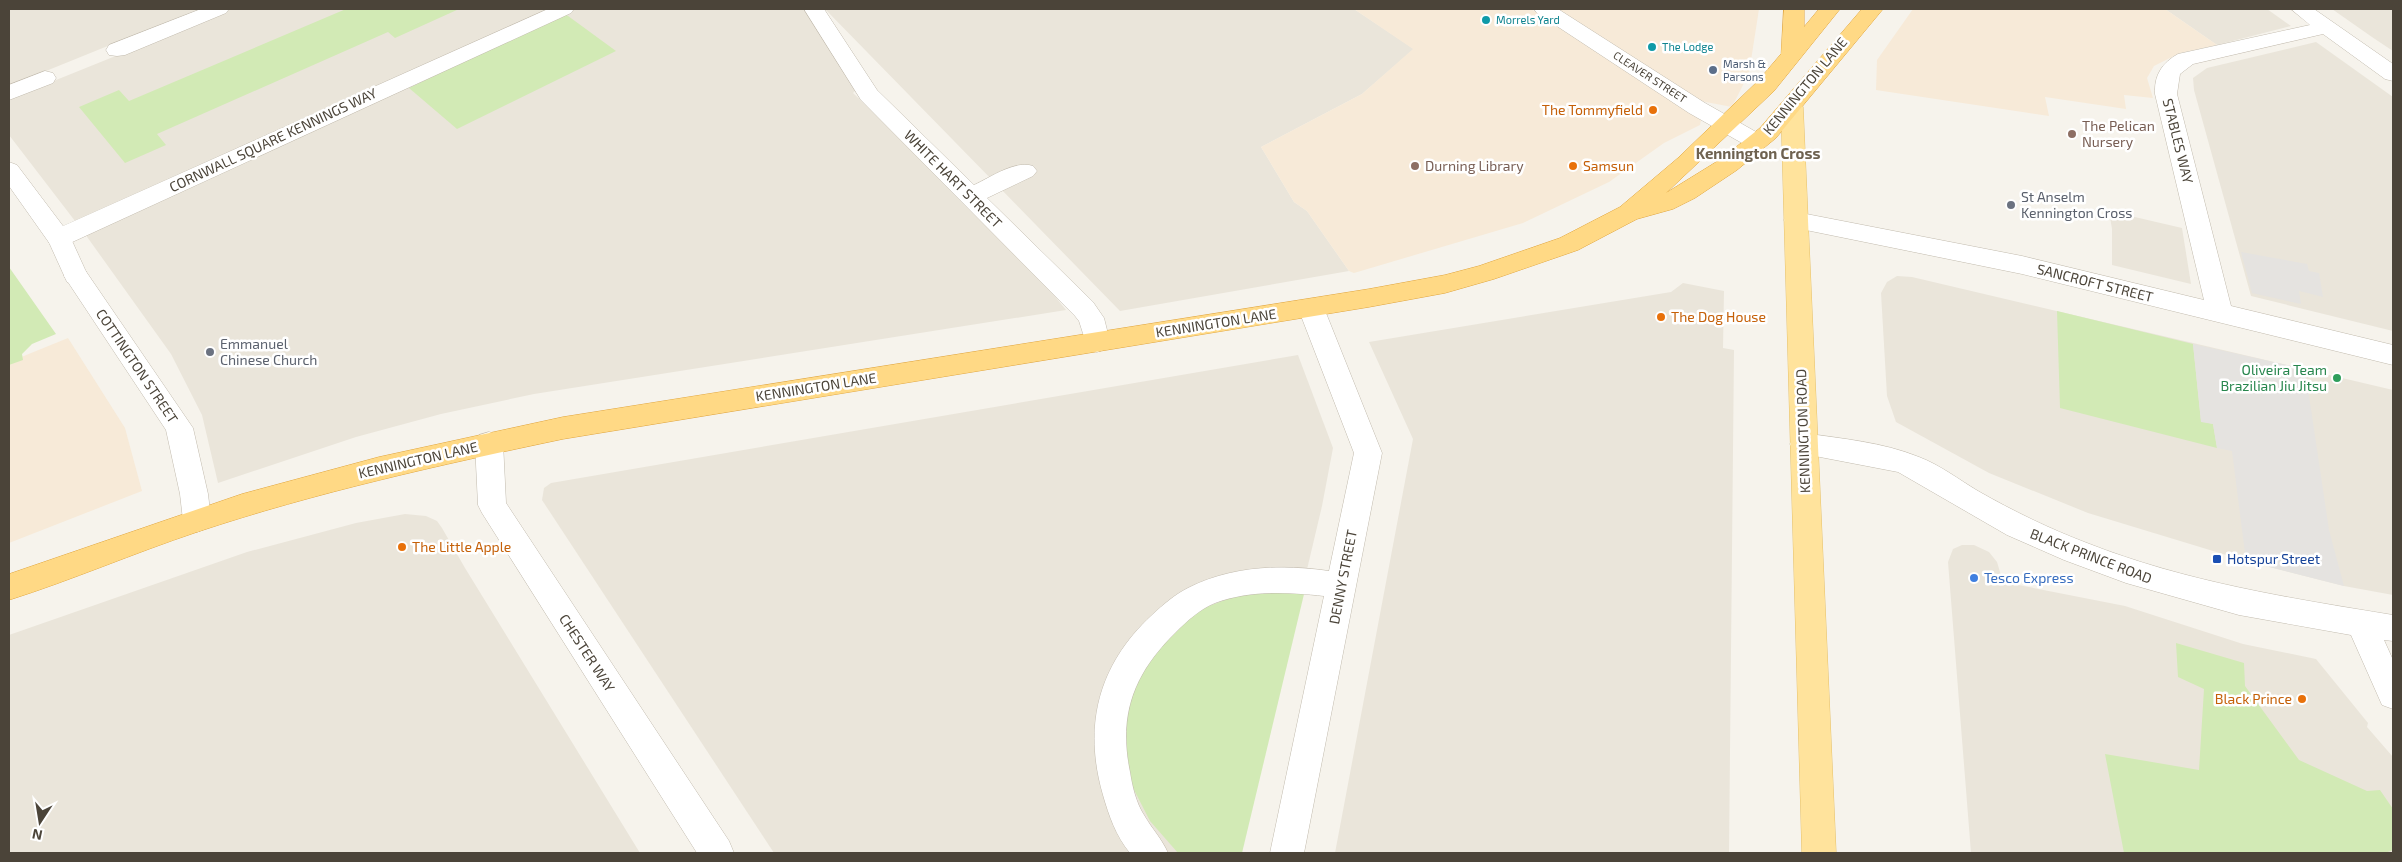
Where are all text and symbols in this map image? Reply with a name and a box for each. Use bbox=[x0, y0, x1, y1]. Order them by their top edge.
place label: Morrels Yard bbox=[1496, 13, 1560, 26]
marker: Morrels Yard bbox=[1480, 14, 1492, 26]
street label: KENNINGTON LANE bbox=[1759, 33, 1850, 138]
place label: The Lodge bbox=[1662, 40, 1713, 53]
marker: The Lodge bbox=[1646, 41, 1658, 53]
street label: CLEAVER STREET bbox=[1611, 48, 1690, 105]
place label: Marsh & Parsons bbox=[1723, 57, 1766, 83]
marker: Marsh & Parsons bbox=[1707, 64, 1719, 76]
street label: CORNWALL SQUARE KENNINGS WAY bbox=[166, 84, 379, 195]
street label: STABLES WAY bbox=[2160, 96, 2197, 185]
place label: The Tommyfield bbox=[1542, 101, 1643, 118]
marker: The Tommyfield bbox=[1647, 104, 1659, 116]
place label: The Pelican Nursery bbox=[2082, 117, 2155, 150]
street label: WHITE HART STREET bbox=[901, 126, 1006, 231]
marker: The Pelican Nursery bbox=[2066, 128, 2078, 140]
district label: Kennington Cross bbox=[1696, 144, 1820, 162]
place label: Durning Library bbox=[1425, 157, 1524, 174]
place label: Samsun bbox=[1583, 157, 1634, 174]
marker: Durning Library bbox=[1409, 160, 1421, 172]
marker: Samsun bbox=[1567, 160, 1579, 172]
place label: St Anselm Kennington Cross bbox=[2021, 188, 2132, 221]
marker: St Anselm Kennington Cross bbox=[2005, 199, 2017, 211]
street label: SANCROFT STREET bbox=[2035, 260, 2155, 305]
street label: COTTINGTON STREET bbox=[93, 305, 182, 426]
street label: KENNINGTON LANE bbox=[1154, 305, 1278, 340]
place label: The Dog House bbox=[1671, 308, 1766, 325]
marker: The Dog House bbox=[1655, 311, 1667, 323]
place label: Emmanuel Chinese Church bbox=[220, 335, 318, 368]
marker: Emmanuel Chinese Church bbox=[204, 346, 216, 358]
place label: Oliveira Team Brazilian Jiu Jitsu bbox=[2220, 361, 2327, 394]
street label: KENNINGTON LANE bbox=[754, 369, 878, 404]
street label: KENNINGTON ROAD bbox=[1792, 369, 1813, 493]
marker: Oliveira Team Brazilian Jiu Jitsu bbox=[2331, 372, 2343, 384]
street label: KENNINGTON LANE bbox=[357, 437, 479, 482]
street label: BLACK PRINCE ROAD bbox=[2028, 524, 2154, 587]
street label: DENNY STREET bbox=[1325, 528, 1360, 626]
place label: The Little Apple bbox=[412, 538, 511, 555]
marker: The Little Apple bbox=[396, 541, 408, 553]
place label: Hotspur Street bbox=[2227, 550, 2320, 567]
marker: Hotspur Street bbox=[2211, 553, 2223, 565]
place label: Tesco Express bbox=[1984, 569, 2074, 586]
marker: Tesco Express bbox=[1968, 572, 1980, 584]
street label: CHESTER WAY bbox=[556, 611, 619, 695]
place label: Black Prince bbox=[2215, 690, 2292, 707]
marker: Black Prince bbox=[2296, 693, 2308, 705]
north arrow bbox=[15, 797, 65, 847]
text: N bbox=[30, 826, 44, 845]

